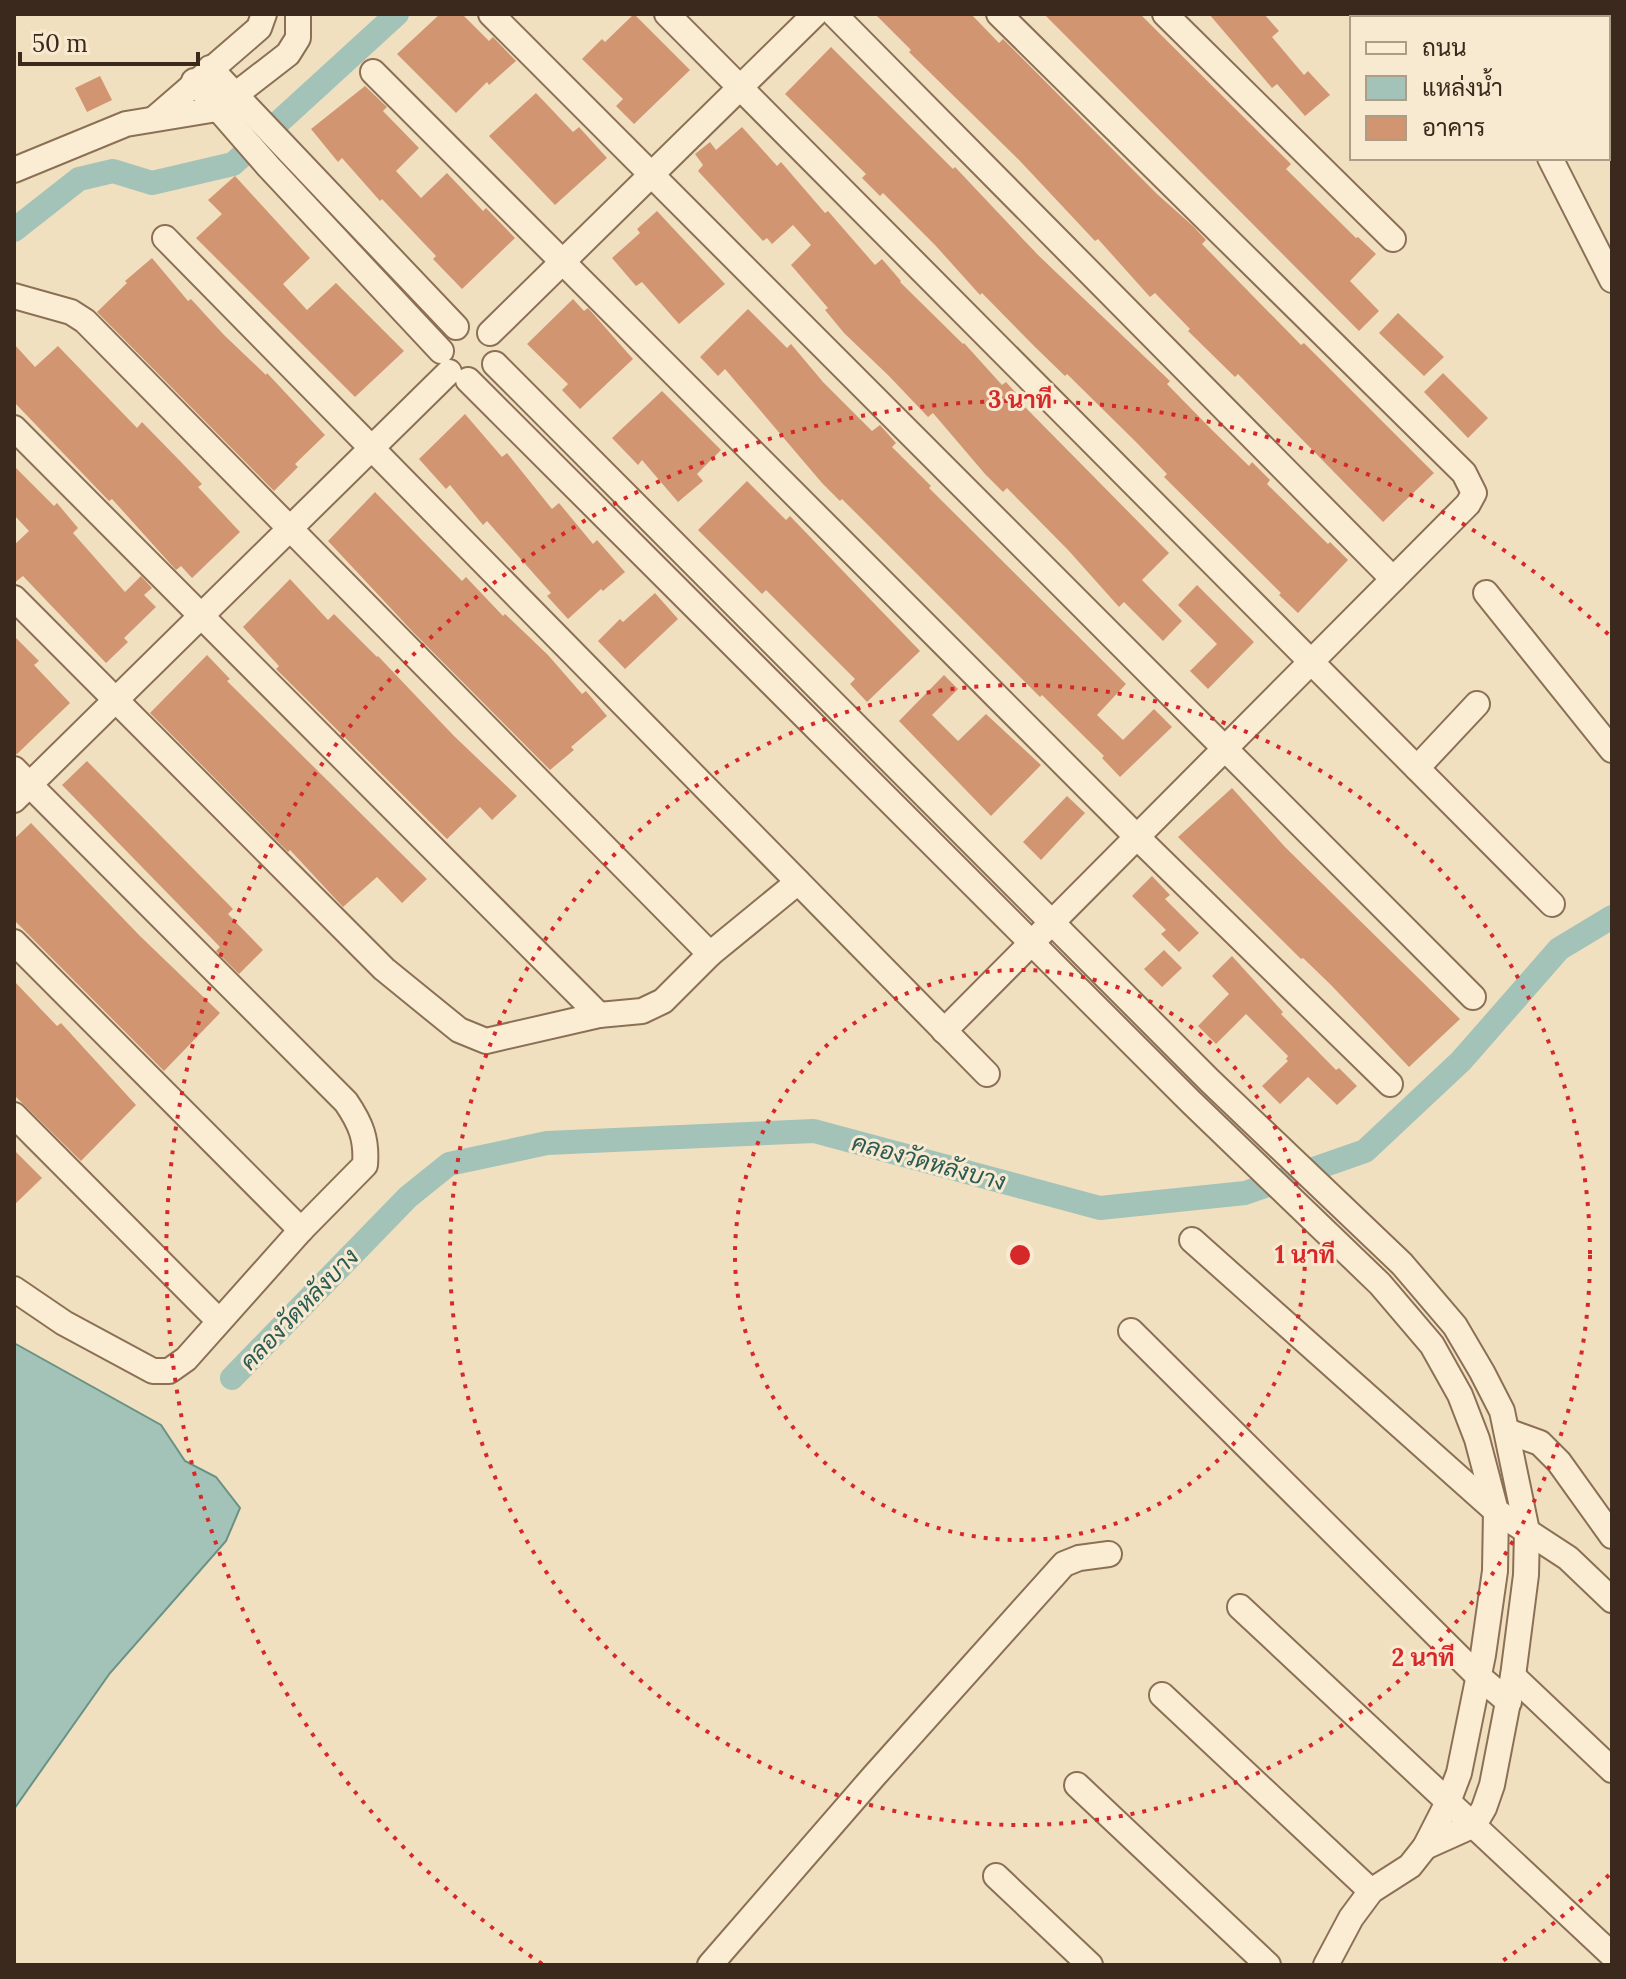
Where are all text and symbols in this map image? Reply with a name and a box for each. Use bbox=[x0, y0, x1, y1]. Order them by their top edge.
scale bar bbox=[20, 16, 198, 66]
legend bbox=[1350, 16, 1610, 160]
text: 50 m bbox=[32, 28, 88, 59]
text: ถนน bbox=[1422, 32, 1467, 63]
text: แหล่งน้ำ bbox=[1422, 68, 1503, 103]
text: อาคาร bbox=[1422, 112, 1485, 143]
text: 3 นาที bbox=[988, 384, 1052, 415]
water label: คลองวัดหลังบาง bbox=[849, 1127, 1009, 1197]
text: 1 นาที bbox=[1275, 1239, 1335, 1270]
water label: คลองวัดหลังบาง bbox=[233, 1241, 365, 1377]
centre of rings bbox=[1006, 1241, 1034, 1269]
text: 2 นาที bbox=[1391, 1642, 1455, 1673]

